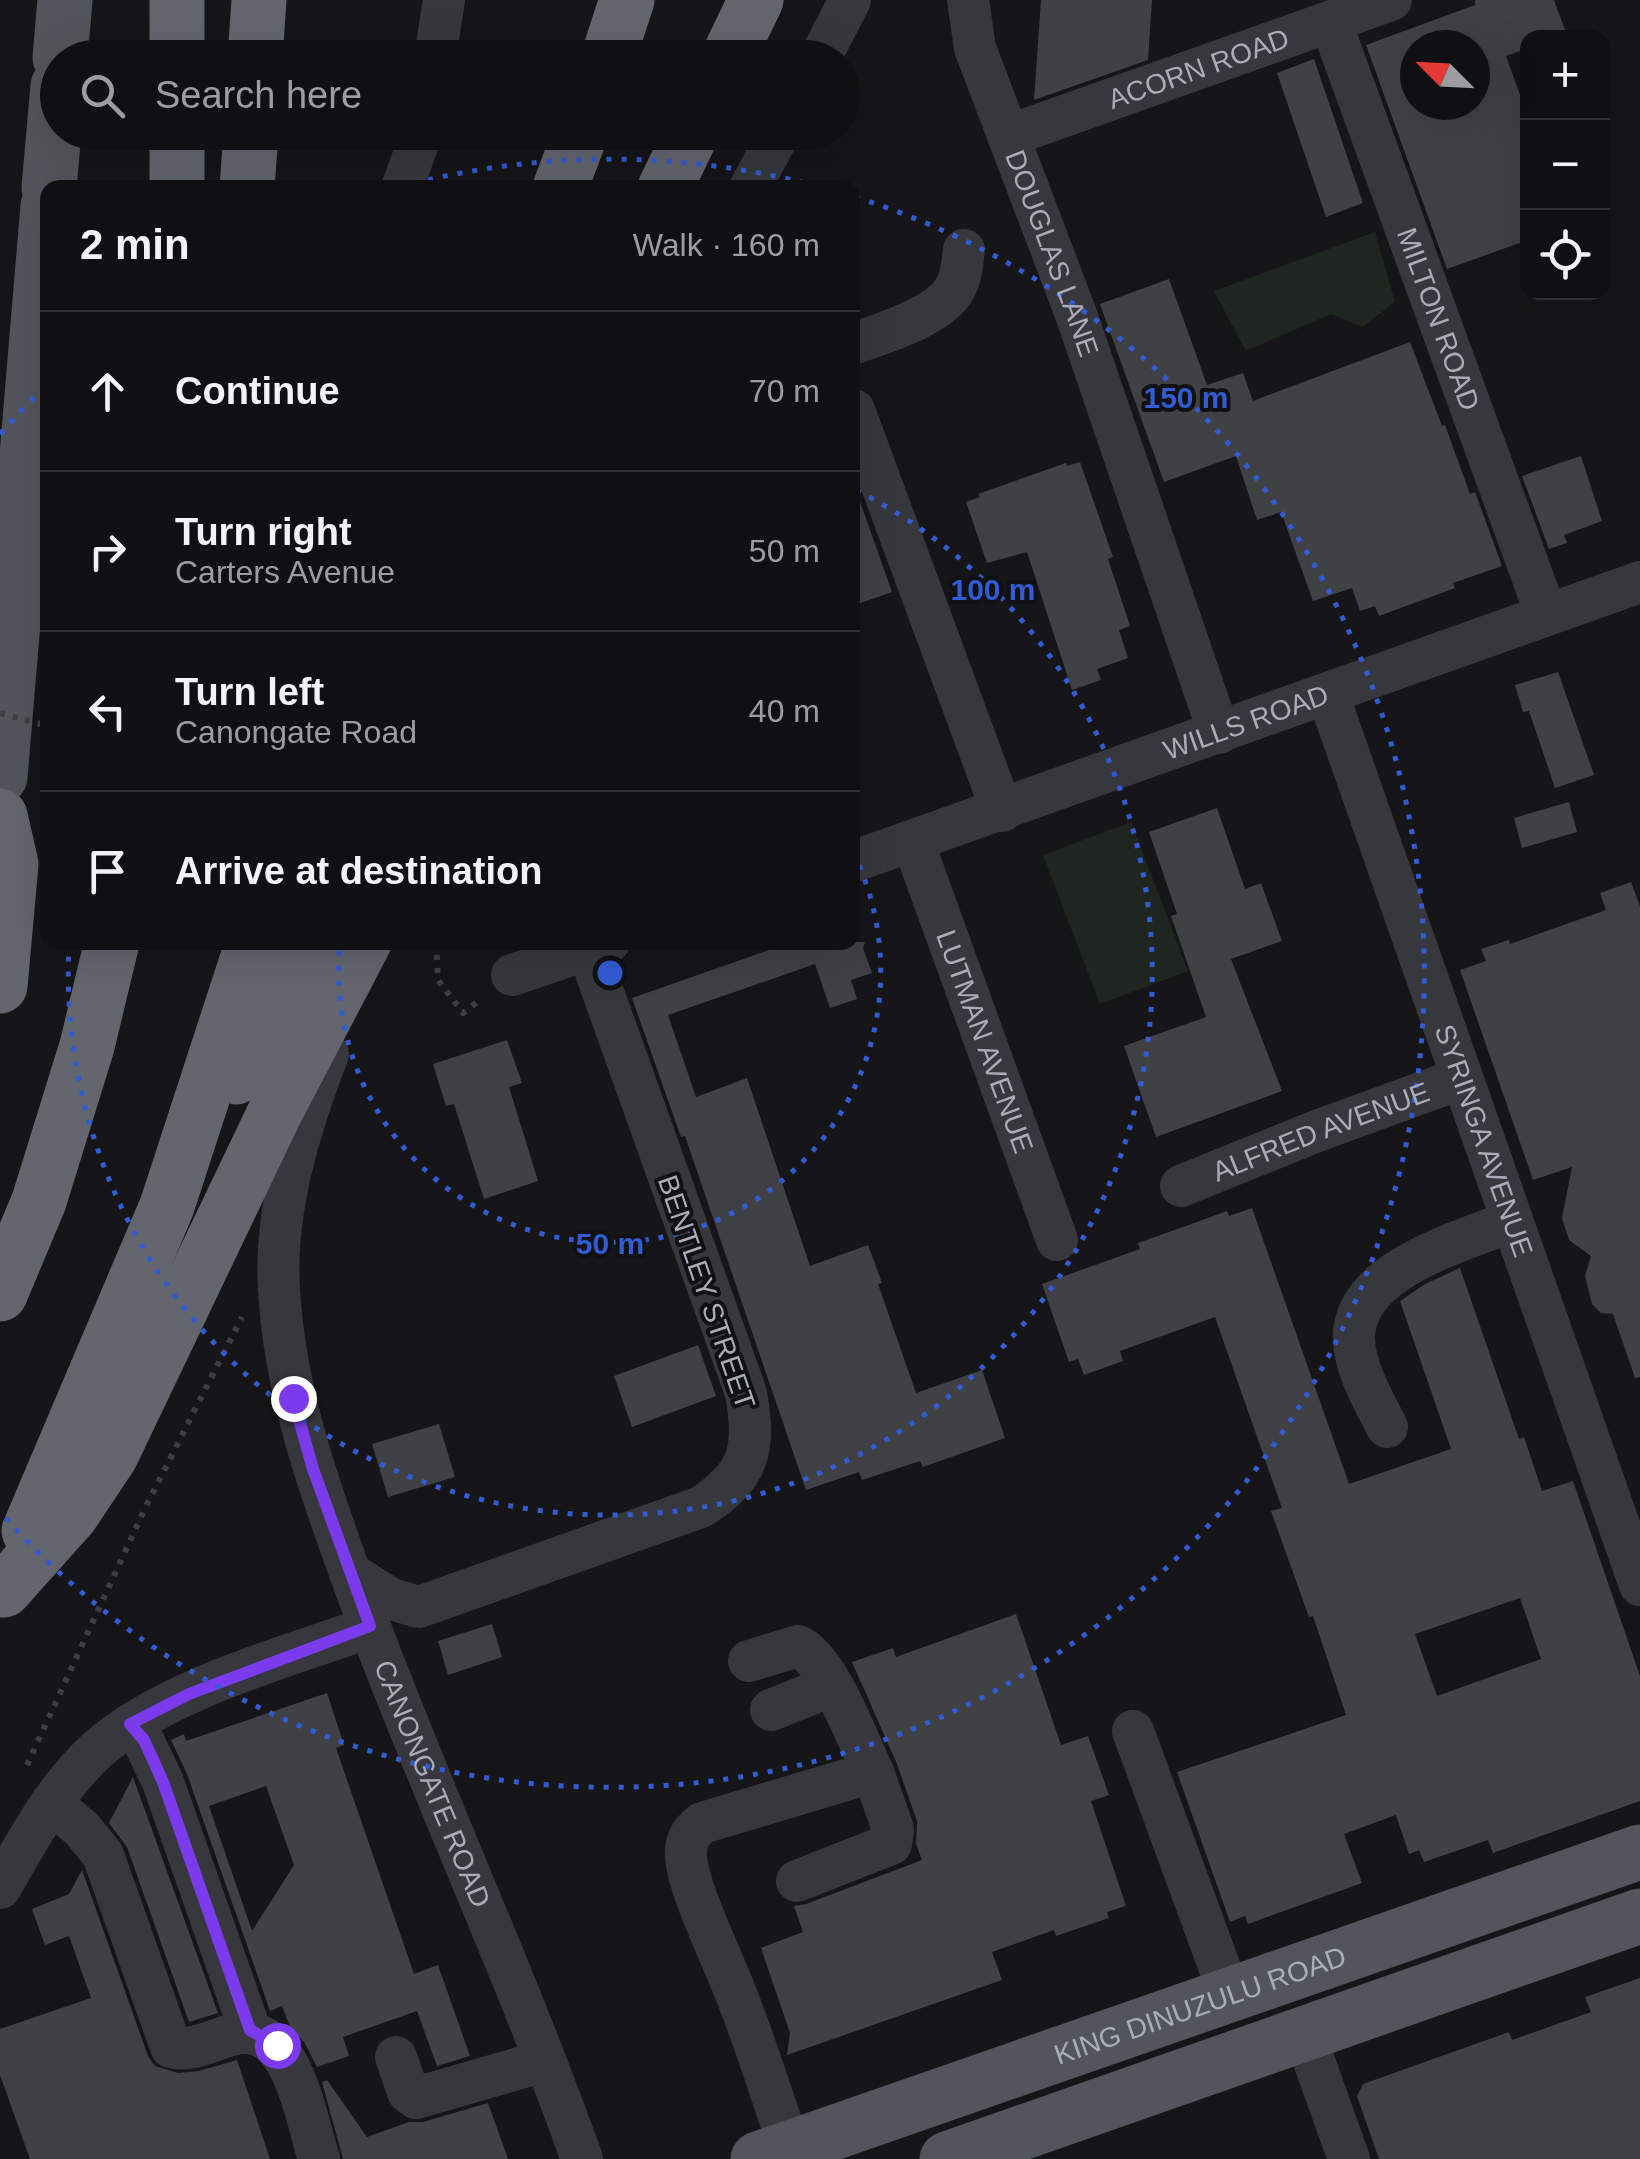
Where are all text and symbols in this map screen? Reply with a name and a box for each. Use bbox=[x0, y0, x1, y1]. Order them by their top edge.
street label: ACORN ROAD bbox=[1104, 23, 1293, 115]
north arrow bbox=[1400, 30, 1490, 120]
map controls bbox=[1520, 30, 1610, 300]
button: + bbox=[1520, 30, 1610, 120]
search box bbox=[40, 40, 860, 150]
icon: search bbox=[75, 68, 130, 123]
text: Search here bbox=[155, 74, 362, 116]
button: − bbox=[1520, 120, 1610, 210]
street label: DOUGLAS LANE bbox=[999, 146, 1104, 361]
button: locate bbox=[1520, 210, 1610, 300]
text: 2 min bbox=[80, 221, 190, 268]
street label: MILTON ROAD bbox=[1391, 224, 1486, 415]
text: Walk · 160 m bbox=[633, 227, 820, 263]
icon: ahead bbox=[80, 364, 135, 419]
text: Continue bbox=[175, 370, 340, 412]
text: 70 m bbox=[749, 373, 820, 409]
text: 150 m bbox=[1143, 381, 1229, 414]
text: Turn right bbox=[175, 511, 352, 553]
icon: right bbox=[80, 524, 135, 579]
text: 50 m bbox=[749, 533, 820, 569]
text: Carters Avenue bbox=[175, 554, 395, 590]
text: 100 m bbox=[950, 573, 1036, 606]
text: Turn left bbox=[175, 671, 324, 713]
street label: WILLS ROAD bbox=[1159, 679, 1333, 766]
icon: left bbox=[80, 684, 135, 739]
text: 40 m bbox=[749, 693, 820, 729]
text: Canongate Road bbox=[175, 714, 417, 750]
icon: arrive bbox=[80, 844, 135, 899]
text: Arrive at destination bbox=[175, 850, 542, 892]
street label: LUTMAN AVENUE bbox=[930, 926, 1039, 1157]
centre of rings bbox=[592, 955, 628, 991]
street label: SYRINGA AVENUE bbox=[1429, 1020, 1539, 1261]
street label: ALFRED AVENUE bbox=[1208, 1076, 1434, 1188]
street label: BENTLEY STREET bbox=[652, 1171, 761, 1413]
text: 50 m bbox=[576, 1227, 644, 1260]
route end bbox=[271, 1376, 317, 1422]
street label: CANONGATE ROAD bbox=[368, 1656, 497, 1912]
street label: KING DINUZULU ROAD bbox=[1050, 1941, 1350, 2071]
route start bbox=[255, 2023, 301, 2069]

